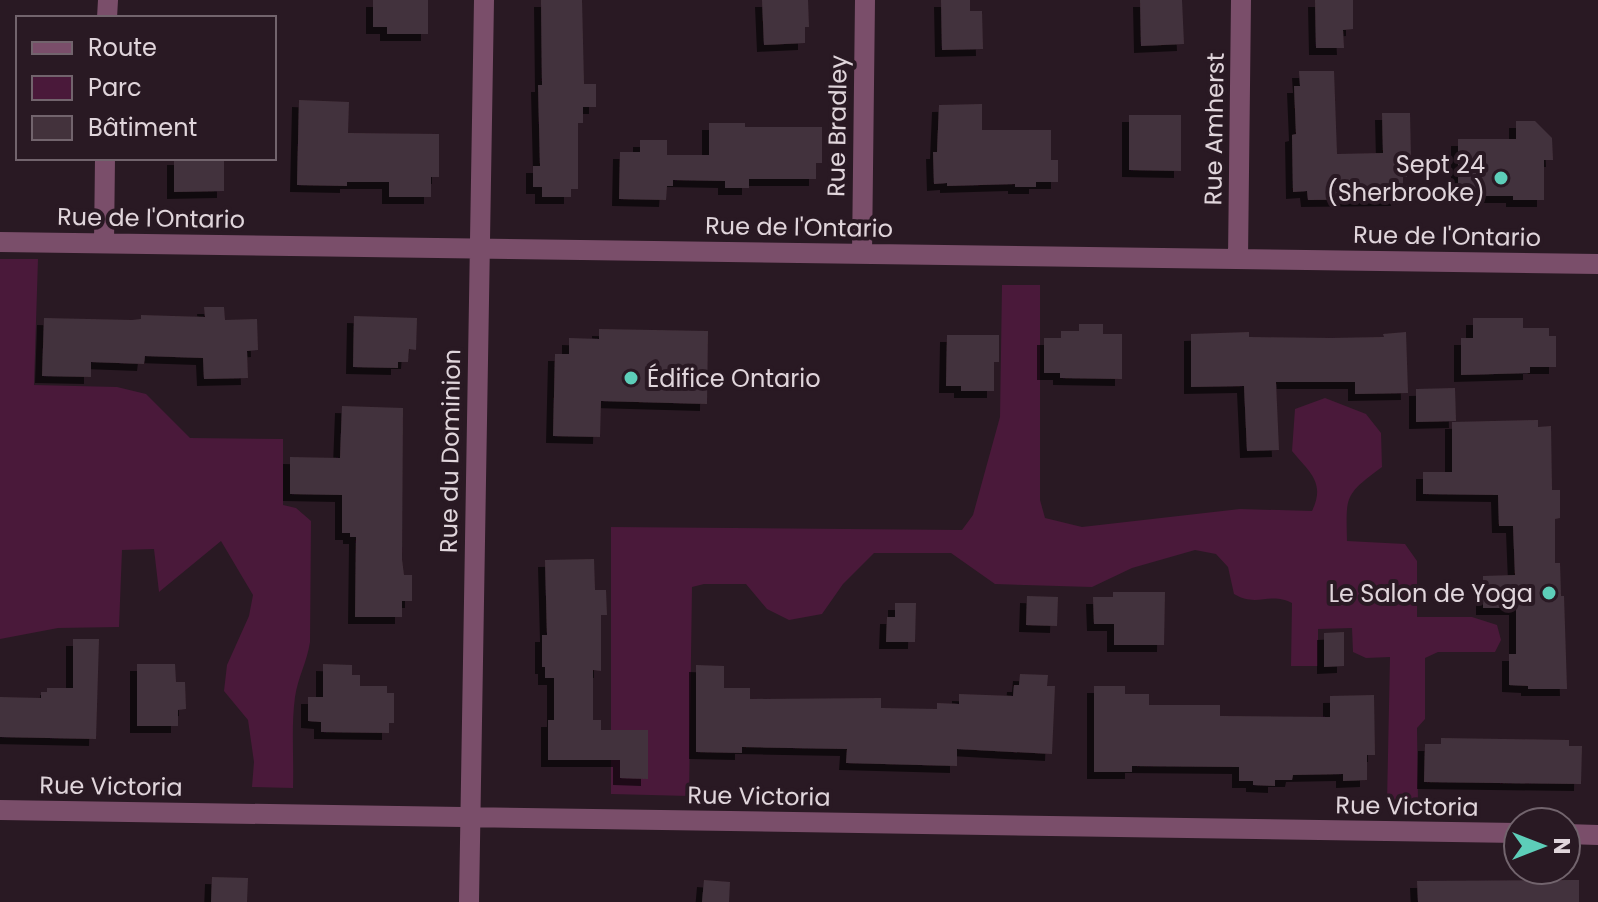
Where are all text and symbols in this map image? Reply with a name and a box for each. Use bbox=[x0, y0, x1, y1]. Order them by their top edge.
legend bbox=[16, 16, 276, 160]
text: Route bbox=[88, 31, 157, 64]
street label: Rue Amherst bbox=[1196, 52, 1232, 206]
street label: Rue Bradley bbox=[819, 54, 855, 197]
text: Parc bbox=[88, 71, 142, 104]
text: Bâtiment bbox=[88, 111, 197, 144]
place label: Sept 24 (Sherbrooke) bbox=[1327, 148, 1485, 209]
marker: Sept 24 (Sherbrooke) bbox=[1492, 169, 1510, 187]
street label: Rue de l'Ontario bbox=[57, 200, 245, 236]
street label: Rue de l'Ontario bbox=[705, 209, 893, 245]
street label: Rue de l'Ontario bbox=[1353, 218, 1541, 254]
street label: Rue du Dominion bbox=[432, 349, 468, 553]
place label: Édifice Ontario bbox=[647, 362, 821, 395]
marker: Édifice Ontario bbox=[622, 369, 640, 387]
place label: Le Salon de Yoga bbox=[1329, 577, 1533, 610]
marker: Le Salon de Yoga bbox=[1540, 584, 1558, 602]
street label: Rue Victoria bbox=[39, 768, 183, 804]
street label: Rue Victoria bbox=[687, 778, 831, 814]
street label: Rue Victoria bbox=[1335, 788, 1479, 824]
north arrow bbox=[1502, 806, 1582, 886]
text: N bbox=[1546, 838, 1577, 854]

